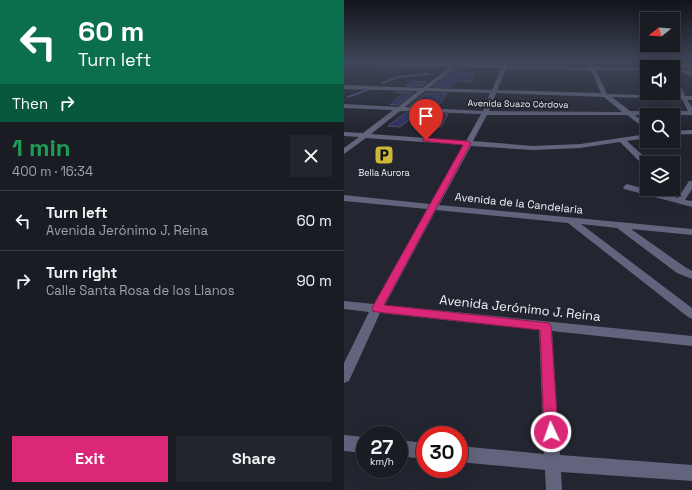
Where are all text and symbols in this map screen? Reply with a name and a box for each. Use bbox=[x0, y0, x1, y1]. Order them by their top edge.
north arrow bbox=[640, 12, 680, 52]
map controls bbox=[640, 12, 680, 196]
text: 60 m bbox=[78, 13, 144, 49]
icon: left bbox=[12, 16, 64, 68]
text: Turn left bbox=[78, 48, 151, 71]
button: sound bbox=[640, 60, 680, 100]
icon: right bbox=[56, 92, 78, 114]
text: Then bbox=[12, 94, 48, 113]
street label: Avenida Suazo Córdova bbox=[468, 97, 568, 111]
pin bbox=[409, 99, 443, 140]
icon: arrive bbox=[415, 105, 437, 127]
button: search bbox=[640, 108, 680, 148]
text: 1 min bbox=[12, 132, 71, 163]
button: close bbox=[290, 135, 332, 177]
parking icon: Bella Aurora bbox=[373, 144, 395, 166]
button: layers bbox=[640, 156, 680, 196]
text: 400 m · 16:34 bbox=[12, 163, 93, 180]
place label: Bella Aurora bbox=[358, 167, 410, 179]
street label: Avenida de la Candelaria bbox=[454, 189, 584, 217]
text: Turn left bbox=[46, 203, 108, 222]
icon: left bbox=[12, 210, 34, 232]
text: 60 m bbox=[296, 211, 332, 230]
text: Avenida Jerónimo J. Reina bbox=[46, 222, 208, 239]
text: Turn right bbox=[46, 263, 117, 282]
icon: right bbox=[12, 270, 34, 292]
text: 90 m bbox=[296, 271, 332, 290]
text: Calle Santa Rosa de los Llanos bbox=[46, 282, 235, 299]
street label: Avenida Jerónimo J. Reina bbox=[439, 291, 602, 325]
position arrow bbox=[530, 411, 572, 453]
speed limit sign: 30 bbox=[416, 426, 468, 478]
text: 27 bbox=[371, 434, 393, 460]
button: Exit bbox=[12, 436, 168, 482]
button: Share bbox=[176, 436, 332, 482]
text: km/h bbox=[370, 455, 394, 468]

